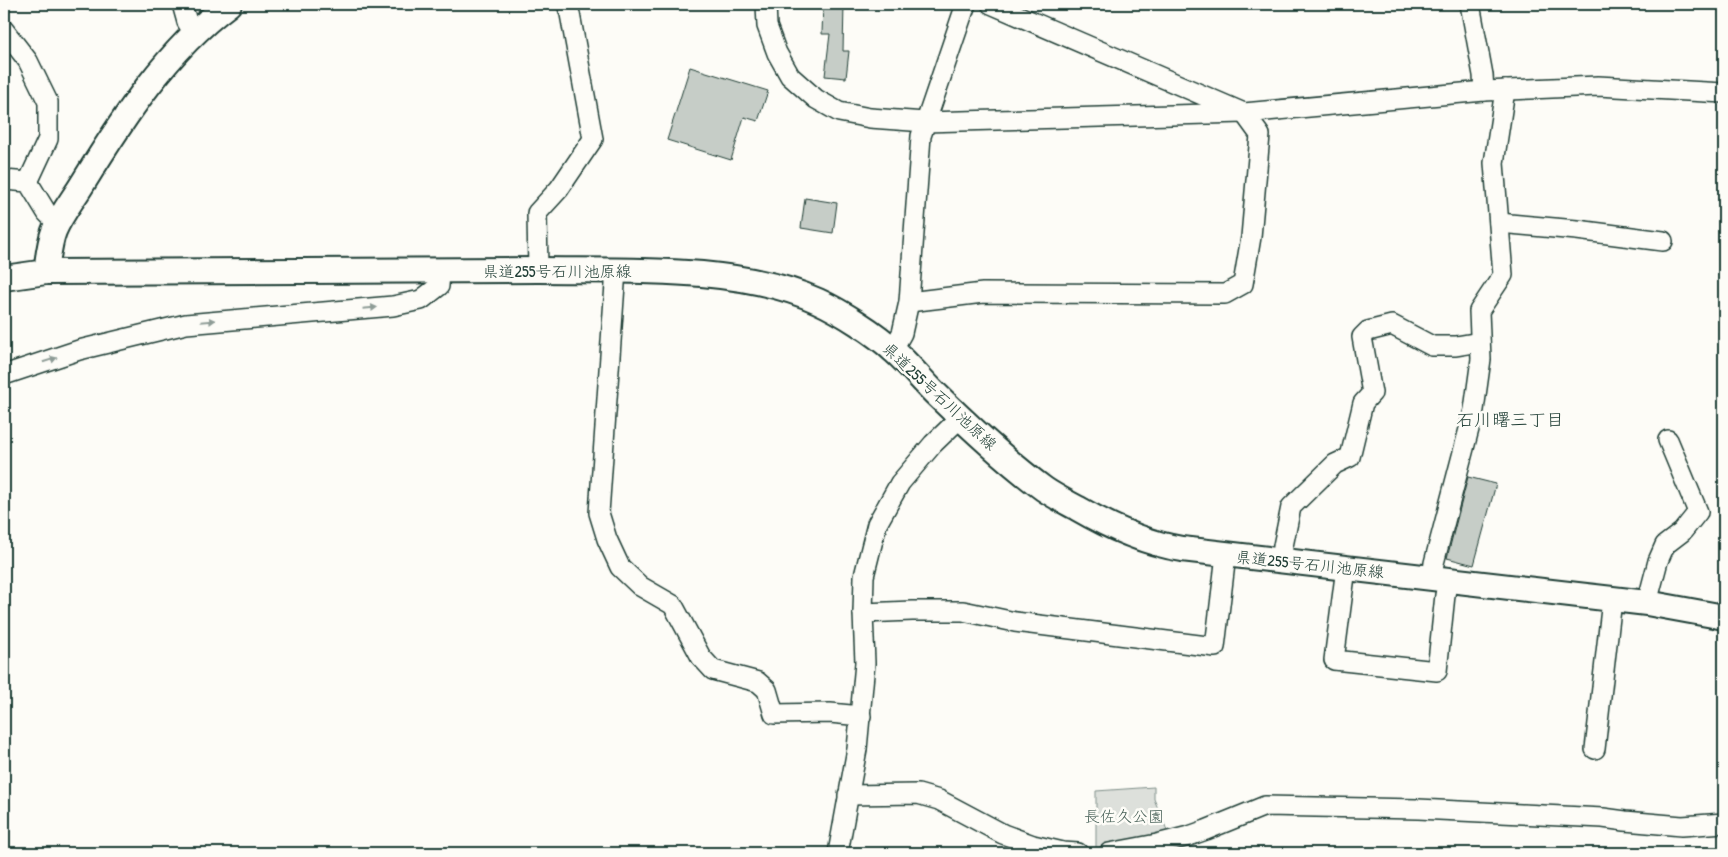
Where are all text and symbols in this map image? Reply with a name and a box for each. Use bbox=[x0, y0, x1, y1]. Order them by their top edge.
street label: 県道255号石川池原線 bbox=[482, 260, 632, 282]
one-way arrow bbox=[362, 304, 378, 312]
one-way arrow bbox=[200, 317, 216, 325]
street label: 県道255号石川池原線 bbox=[878, 337, 1002, 455]
one-way arrow bbox=[43, 355, 58, 363]
district label: 石川曙三丁目 bbox=[1456, 407, 1564, 432]
street label: 県道255号石川池原線 bbox=[1235, 545, 1385, 583]
park label: 長佐久公園 bbox=[1084, 805, 1164, 827]

